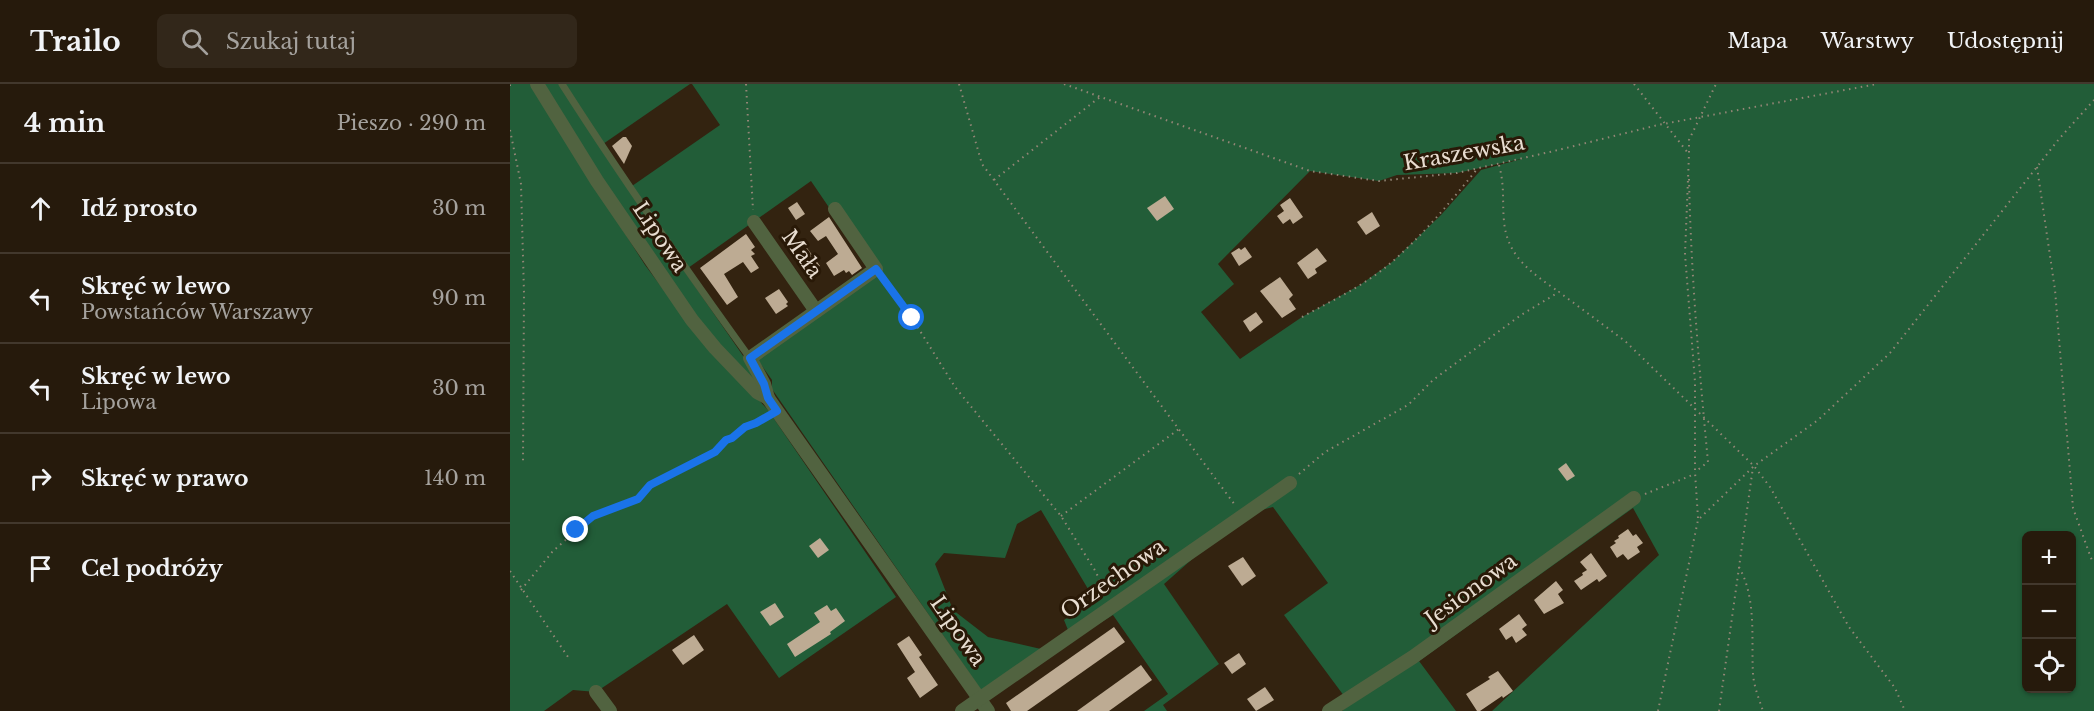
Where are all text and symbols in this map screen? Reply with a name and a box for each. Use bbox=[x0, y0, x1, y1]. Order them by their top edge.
search box bbox=[157, 14, 577, 68]
text: Trailo bbox=[30, 24, 121, 59]
icon: search bbox=[178, 25, 211, 58]
text: Szukaj tutaj bbox=[226, 28, 356, 55]
text: Mapa bbox=[1727, 28, 1788, 54]
text: Warstwy bbox=[1821, 28, 1914, 54]
text: Udostępnij bbox=[1947, 28, 2064, 54]
text: 4 min bbox=[24, 107, 105, 139]
text: Pieszo · 290 m bbox=[337, 111, 486, 135]
street label: Kraszewska bbox=[1401, 129, 1527, 176]
icon: ahead bbox=[24, 192, 57, 225]
text: Idź prosto bbox=[81, 195, 197, 222]
text: 30 m bbox=[432, 196, 486, 220]
street label: Lipowa bbox=[627, 197, 693, 277]
street label: Mała bbox=[776, 225, 828, 283]
text: Skręć w lewo bbox=[81, 273, 230, 300]
icon: left bbox=[24, 282, 57, 315]
text: 90 m bbox=[432, 286, 486, 310]
text: Powstańców Warszawy bbox=[81, 300, 313, 324]
route start bbox=[898, 304, 924, 330]
text: Skręć w lewo bbox=[81, 363, 230, 390]
icon: left bbox=[24, 372, 57, 405]
text: 30 m bbox=[432, 376, 486, 400]
text: Lipowa bbox=[81, 390, 157, 414]
icon: right bbox=[24, 462, 57, 495]
text: Skręć w prawo bbox=[81, 465, 248, 492]
text: 140 m bbox=[424, 466, 486, 490]
route end bbox=[562, 516, 588, 542]
map controls bbox=[2022, 531, 2076, 693]
button: + bbox=[2022, 531, 2076, 585]
street label: Orzechowa bbox=[1056, 533, 1171, 625]
street label: Jesionowa bbox=[1418, 548, 1522, 634]
icon: arrive bbox=[24, 552, 57, 585]
text: Cel podróży bbox=[81, 555, 223, 582]
button: − bbox=[2022, 585, 2076, 639]
street label: Lipowa bbox=[925, 591, 992, 671]
button: locate bbox=[2022, 639, 2076, 693]

